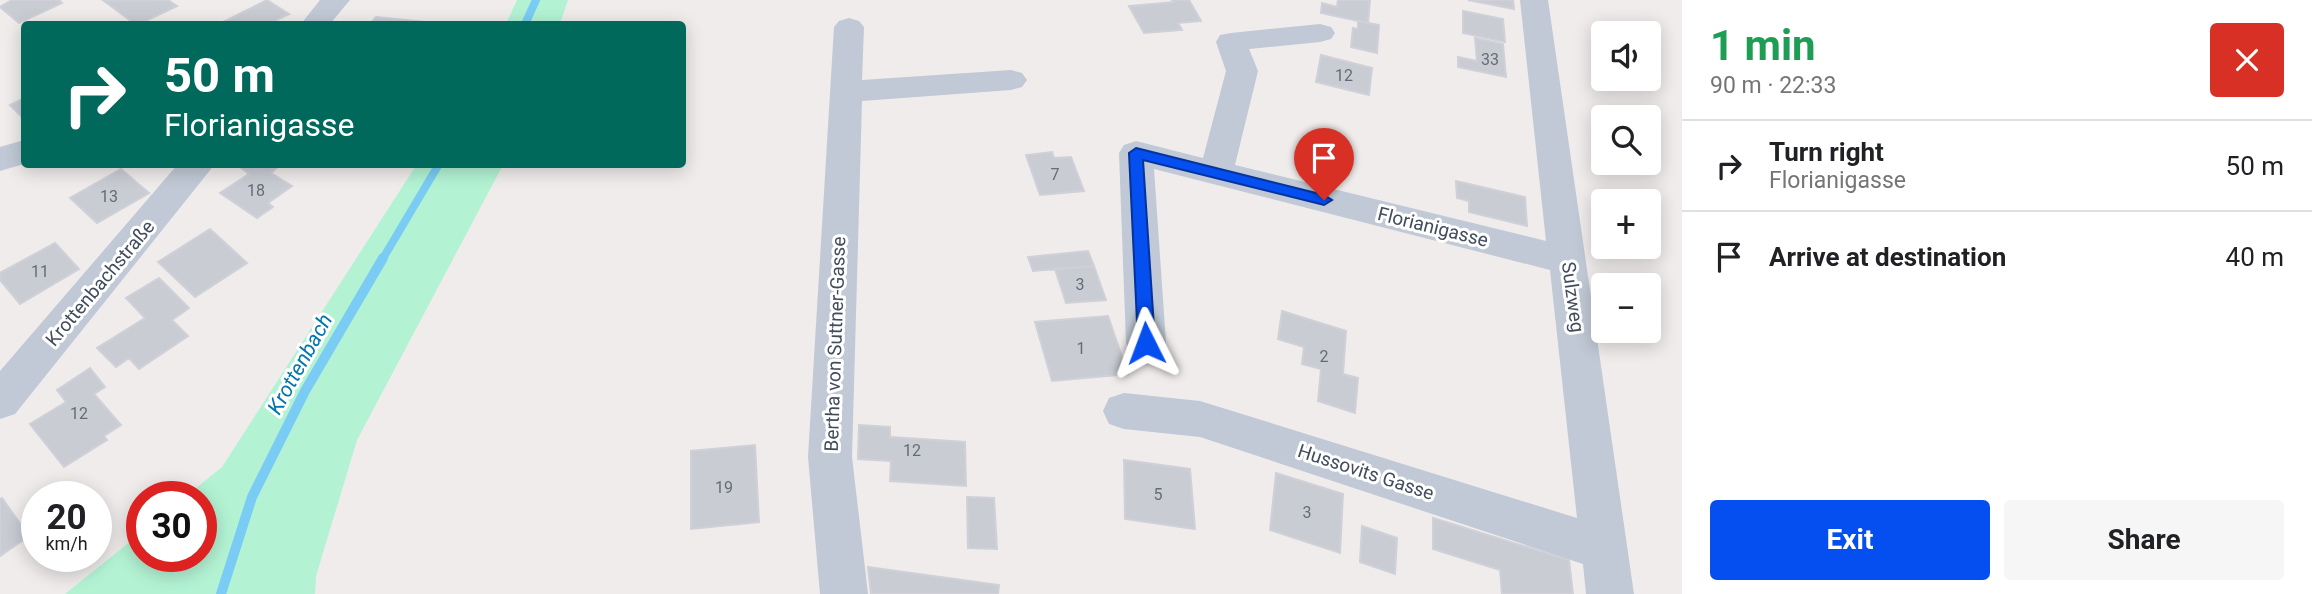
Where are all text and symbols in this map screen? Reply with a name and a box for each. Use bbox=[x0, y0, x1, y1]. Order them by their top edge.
map controls bbox=[1591, 21, 1661, 343]
button: sound bbox=[1591, 21, 1661, 91]
text: 1 min bbox=[1710, 21, 1816, 70]
button: close bbox=[2210, 23, 2284, 97]
text: 50 m bbox=[164, 47, 275, 104]
icon: right bbox=[49, 49, 140, 140]
house number: 33 bbox=[1481, 50, 1499, 69]
house number: 12 bbox=[1335, 66, 1353, 85]
text: 90 m · 22:33 bbox=[1710, 72, 1836, 99]
button: search bbox=[1591, 105, 1661, 175]
text: Florianigasse bbox=[164, 106, 355, 144]
pin bbox=[1294, 128, 1354, 200]
text: Turn right bbox=[1769, 137, 1884, 167]
icon: arrive bbox=[1305, 139, 1343, 177]
icon: right bbox=[1710, 147, 1748, 185]
text: 50 m bbox=[2226, 151, 2284, 181]
house number: 7 bbox=[1051, 165, 1060, 184]
text: Florianigasse bbox=[1769, 167, 1906, 194]
house number: 18 bbox=[247, 181, 265, 200]
house number: 13 bbox=[100, 187, 118, 206]
button: + bbox=[1591, 189, 1661, 259]
street label: Florianigasse bbox=[1375, 202, 1491, 252]
street label: Krottenbachstraße bbox=[41, 215, 159, 351]
street label: Bertha von Suttner-Gasse bbox=[820, 236, 850, 452]
icon: arrive bbox=[1710, 238, 1748, 276]
text: Arrive at destination bbox=[1769, 242, 2006, 272]
text: 40 m bbox=[2226, 242, 2284, 272]
street label: Sulzweg bbox=[1557, 260, 1589, 334]
house number: 11 bbox=[31, 262, 49, 281]
button: − bbox=[1591, 273, 1661, 343]
house number: 3 bbox=[1076, 275, 1085, 294]
position arrow bbox=[1109, 306, 1183, 380]
water label: Krottenbach bbox=[263, 310, 337, 418]
house number: 1 bbox=[1077, 339, 1086, 358]
house number: 2 bbox=[1320, 347, 1329, 366]
house number: 12 bbox=[70, 404, 88, 423]
street label: Hussovits Gasse bbox=[1295, 439, 1437, 505]
house number: 12 bbox=[903, 441, 921, 460]
house number: 19 bbox=[715, 478, 733, 497]
speed limit sign: 30 bbox=[126, 481, 217, 572]
house number: 5 bbox=[1154, 485, 1163, 504]
text: 20 bbox=[46, 497, 87, 538]
button: Exit bbox=[1710, 500, 1990, 580]
button: Share bbox=[2004, 500, 2284, 580]
house number: 3 bbox=[1303, 503, 1312, 522]
text: km/h bbox=[45, 533, 88, 554]

